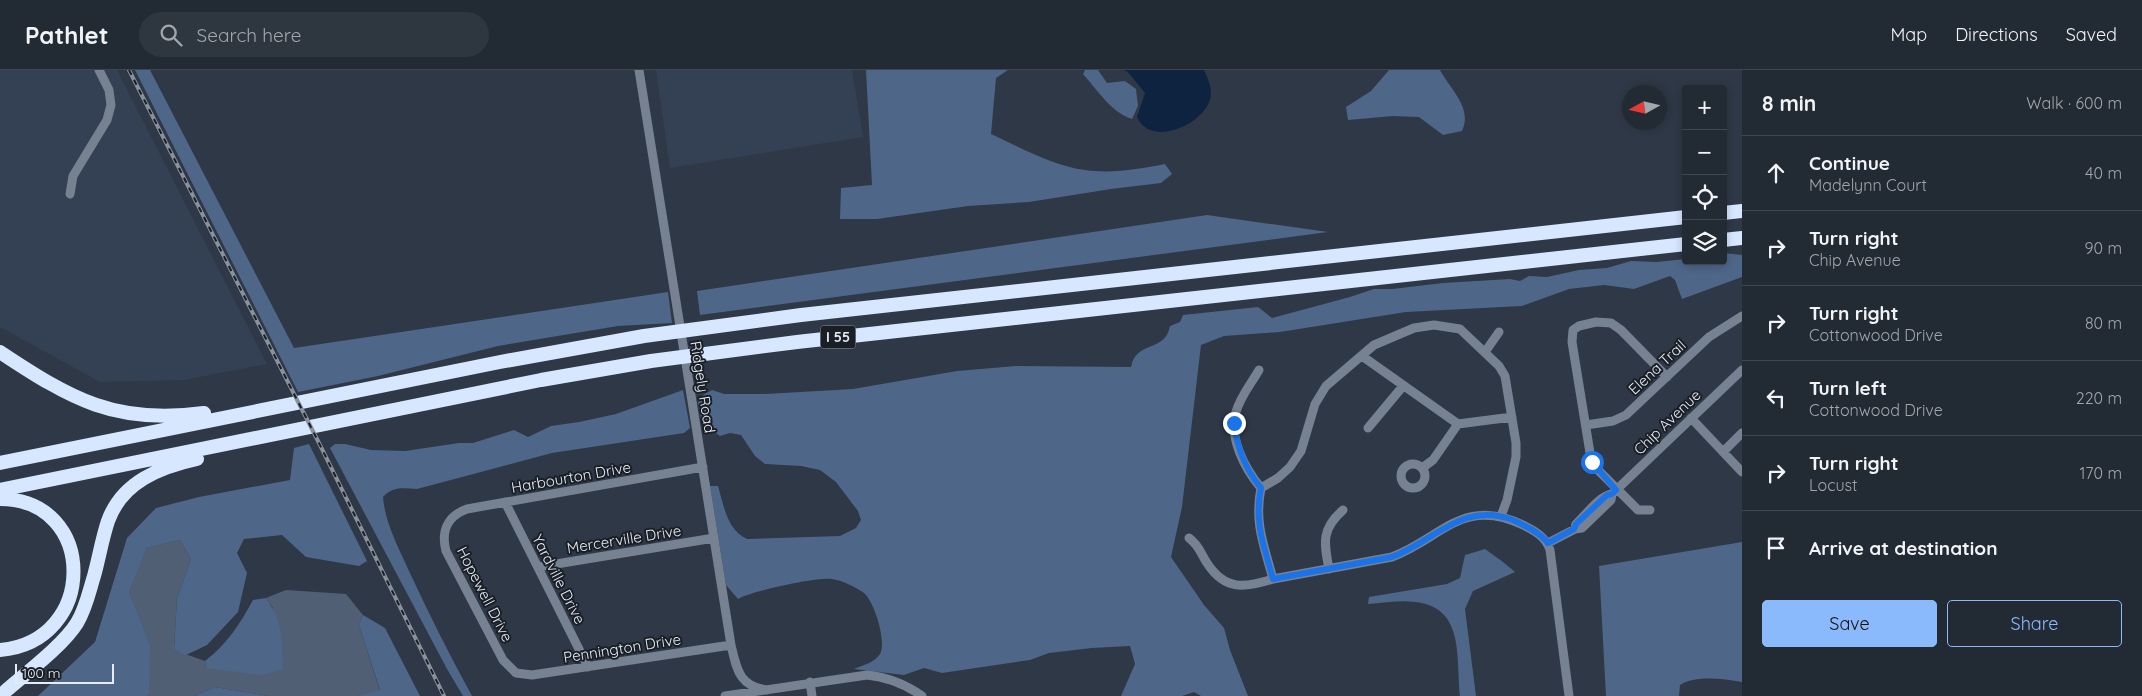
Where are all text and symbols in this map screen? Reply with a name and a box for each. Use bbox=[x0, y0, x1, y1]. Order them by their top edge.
search box bbox=[139, 12, 489, 57]
text: Pathlet bbox=[25, 20, 109, 50]
icon: search bbox=[157, 21, 185, 49]
text: Search here bbox=[197, 23, 301, 47]
text: Map bbox=[1890, 23, 1927, 46]
text: Directions bbox=[1955, 23, 2038, 46]
text: Saved bbox=[2066, 23, 2117, 46]
north arrow bbox=[1622, 85, 1667, 130]
map controls bbox=[1682, 85, 1727, 265]
button: + bbox=[1682, 85, 1727, 130]
text: 8 min bbox=[1762, 90, 1816, 116]
text: Walk · 600 m bbox=[2026, 93, 2122, 113]
button: − bbox=[1682, 130, 1727, 175]
text: Continue bbox=[1809, 151, 1890, 175]
icon: ahead bbox=[1762, 159, 1790, 187]
text: 40 m bbox=[2085, 163, 2122, 183]
button: locate bbox=[1682, 175, 1727, 220]
text: Madelynn Court bbox=[1809, 175, 1927, 195]
button: layers bbox=[1682, 220, 1727, 265]
text: Turn right bbox=[1809, 226, 1898, 250]
icon: right bbox=[1762, 234, 1790, 262]
text: 90 m bbox=[2085, 238, 2122, 258]
text: Chip Avenue bbox=[1809, 250, 1901, 270]
text: Turn right bbox=[1809, 301, 1898, 325]
icon: right bbox=[1762, 309, 1790, 337]
text: 80 m bbox=[2085, 313, 2122, 333]
text: Cottonwood Drive bbox=[1809, 325, 1943, 345]
road number: I 55 bbox=[820, 326, 856, 348]
street label: Elena Trail bbox=[1624, 336, 1690, 398]
street label: Ridgely Road bbox=[686, 340, 720, 434]
text: Turn left bbox=[1809, 376, 1887, 400]
icon: left bbox=[1762, 384, 1790, 412]
street label: Chip Avenue bbox=[1629, 385, 1705, 459]
text: 220 m bbox=[2076, 388, 2122, 408]
text: Cottonwood Drive bbox=[1809, 400, 1943, 420]
route end bbox=[1223, 412, 1246, 435]
route start bbox=[1581, 451, 1604, 474]
text: Turn right bbox=[1809, 451, 1898, 475]
street label: Harbourton Drive bbox=[510, 457, 632, 497]
icon: right bbox=[1762, 459, 1790, 487]
text: 170 m bbox=[2079, 463, 2122, 483]
text: Locust bbox=[1809, 475, 1858, 495]
street label: Mercerville Drive bbox=[565, 521, 683, 557]
street label: Yardville Drive bbox=[528, 531, 590, 627]
icon: arrive bbox=[1762, 534, 1790, 562]
text: Arrive at destination bbox=[1809, 536, 1998, 560]
street label: Hopewell Drive bbox=[453, 543, 517, 645]
button: Save bbox=[1762, 600, 1937, 647]
button: Share bbox=[1947, 600, 2122, 647]
street label: Pennington Drive bbox=[562, 629, 682, 667]
scale bar bbox=[15, 661, 114, 684]
text: 100 m bbox=[22, 664, 60, 682]

